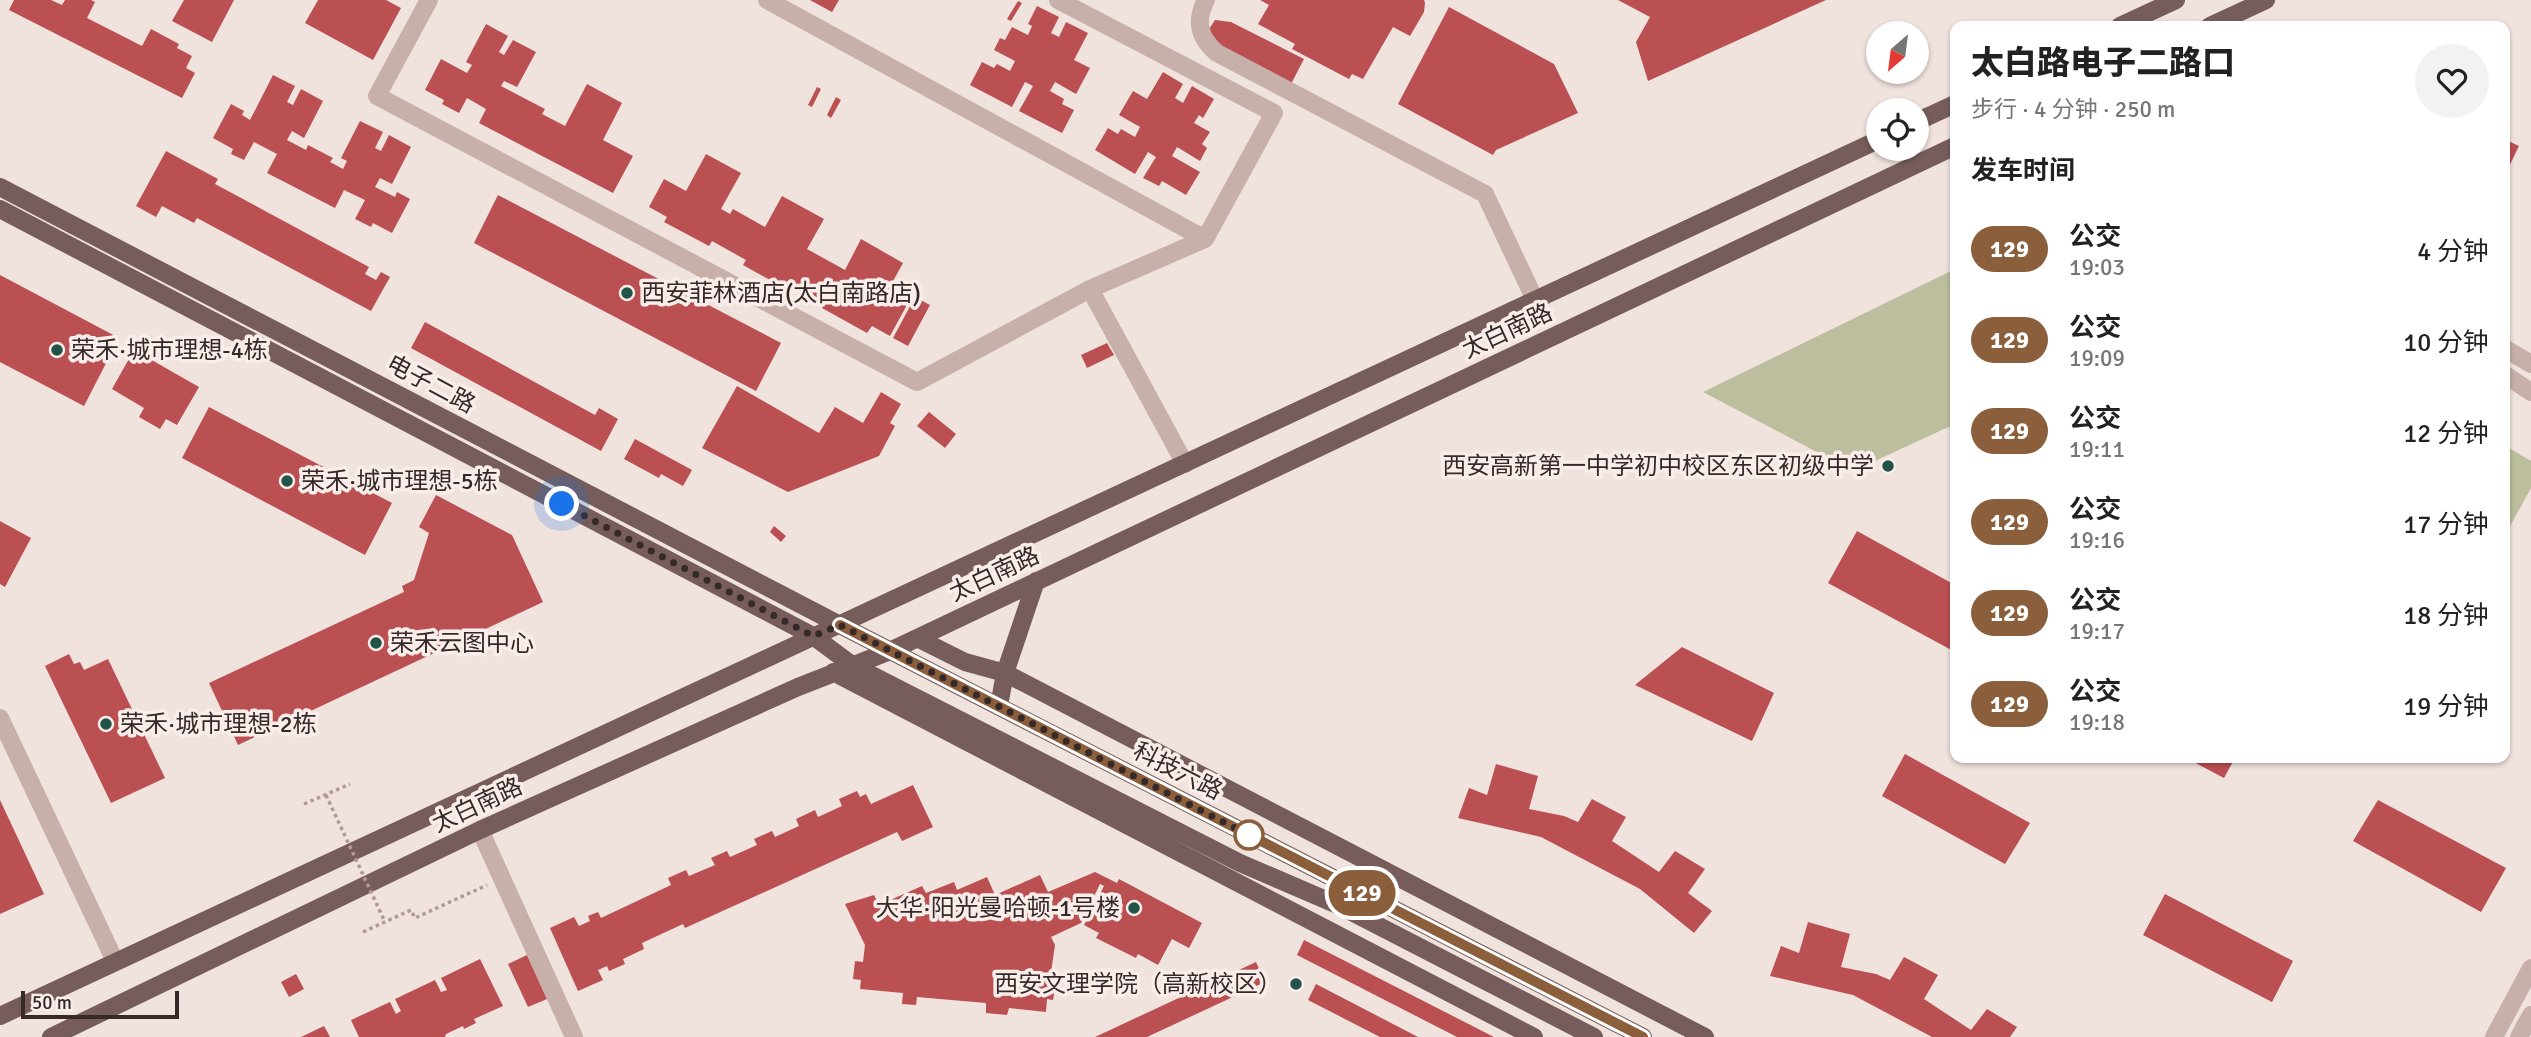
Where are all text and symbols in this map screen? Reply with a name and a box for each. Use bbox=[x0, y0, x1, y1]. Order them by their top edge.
north arrow bbox=[1866, 21, 1928, 84]
map controls bbox=[1866, 21, 1929, 161]
text: 太白路电子二路口 bbox=[1971, 43, 2235, 84]
button: heart bbox=[2415, 44, 2489, 118]
text: 步行 · 4 分钟 · 250 m bbox=[1971, 95, 2175, 124]
button: locate bbox=[1866, 98, 1929, 161]
text: 发车时间 bbox=[1971, 155, 2075, 187]
text: 公交 bbox=[2069, 221, 2121, 253]
text: 129 bbox=[1990, 234, 2029, 264]
text: 4 分钟 bbox=[2417, 236, 2489, 268]
text: 19:03 bbox=[2069, 253, 2125, 282]
place label: 西安菲林酒店(太白南路店) bbox=[641, 278, 921, 308]
marker: 西安菲林酒店(太白南路店) bbox=[619, 285, 635, 301]
street label: 太白南路 bbox=[1457, 297, 1557, 365]
text: 公交 bbox=[2069, 312, 2121, 344]
text: 129 bbox=[1990, 325, 2029, 355]
text: 10 分钟 bbox=[2403, 327, 2489, 359]
place label: 荣禾·城市理想-4栋 bbox=[71, 335, 268, 365]
marker: 荣禾·城市理想-4栋 bbox=[49, 342, 65, 358]
text: 19:09 bbox=[2069, 344, 2125, 373]
street label: 电子二路 bbox=[382, 348, 480, 420]
text: 公交 bbox=[2069, 403, 2121, 435]
text: 129 bbox=[1990, 416, 2029, 446]
text: 12 分钟 bbox=[2403, 418, 2489, 450]
text: 19:11 bbox=[2069, 435, 2125, 464]
place label: 西安高新第一中学初中校区东区初级中学 bbox=[1442, 451, 1874, 481]
marker: 西安高新第一中学初中校区东区初级中学 bbox=[1880, 458, 1896, 474]
place label: 荣禾·城市理想-5栋 bbox=[301, 466, 498, 496]
marker: 荣禾·城市理想-5栋 bbox=[279, 473, 295, 489]
your location bbox=[544, 486, 579, 521]
text: 公交 bbox=[2069, 494, 2121, 526]
text: 129 bbox=[1990, 507, 2029, 537]
text: 17 分钟 bbox=[2403, 509, 2489, 541]
text: 19:16 bbox=[2069, 526, 2125, 555]
street label: 太白南路 bbox=[944, 540, 1044, 608]
text: 公交 bbox=[2069, 585, 2121, 617]
text: 129 bbox=[1990, 598, 2029, 628]
text: 18 分钟 bbox=[2403, 600, 2489, 632]
text: 19:17 bbox=[2069, 617, 2125, 646]
place label: 荣禾云图中心 bbox=[390, 628, 534, 658]
marker: 荣禾云图中心 bbox=[368, 635, 384, 651]
text: 公交 bbox=[2069, 676, 2121, 708]
text: 129 bbox=[1990, 689, 2029, 719]
text: 19 分钟 bbox=[2403, 691, 2489, 723]
text: 19:18 bbox=[2069, 708, 2125, 737]
place label: 荣禾·城市理想-2栋 bbox=[120, 709, 317, 739]
marker: 荣禾·城市理想-2栋 bbox=[98, 716, 114, 732]
street label: 科技六路 bbox=[1128, 736, 1228, 806]
street label: 太白南路 bbox=[427, 771, 527, 839]
unlabelled marker bbox=[1234, 820, 1264, 850]
line badge: 129 bbox=[1322, 870, 1402, 916]
text: 129 bbox=[1343, 878, 1381, 908]
place label: 大华·阳光曼哈顿-1号楼 bbox=[875, 893, 1120, 923]
marker: 大华·阳光曼哈顿-1号楼 bbox=[1126, 900, 1142, 916]
place label: 西安文理学院（高新校区） bbox=[994, 969, 1282, 999]
marker: 西安文理学院（高新校区） bbox=[1288, 976, 1304, 992]
scale bar bbox=[21, 988, 178, 1020]
text: 50 m bbox=[32, 991, 72, 1015]

